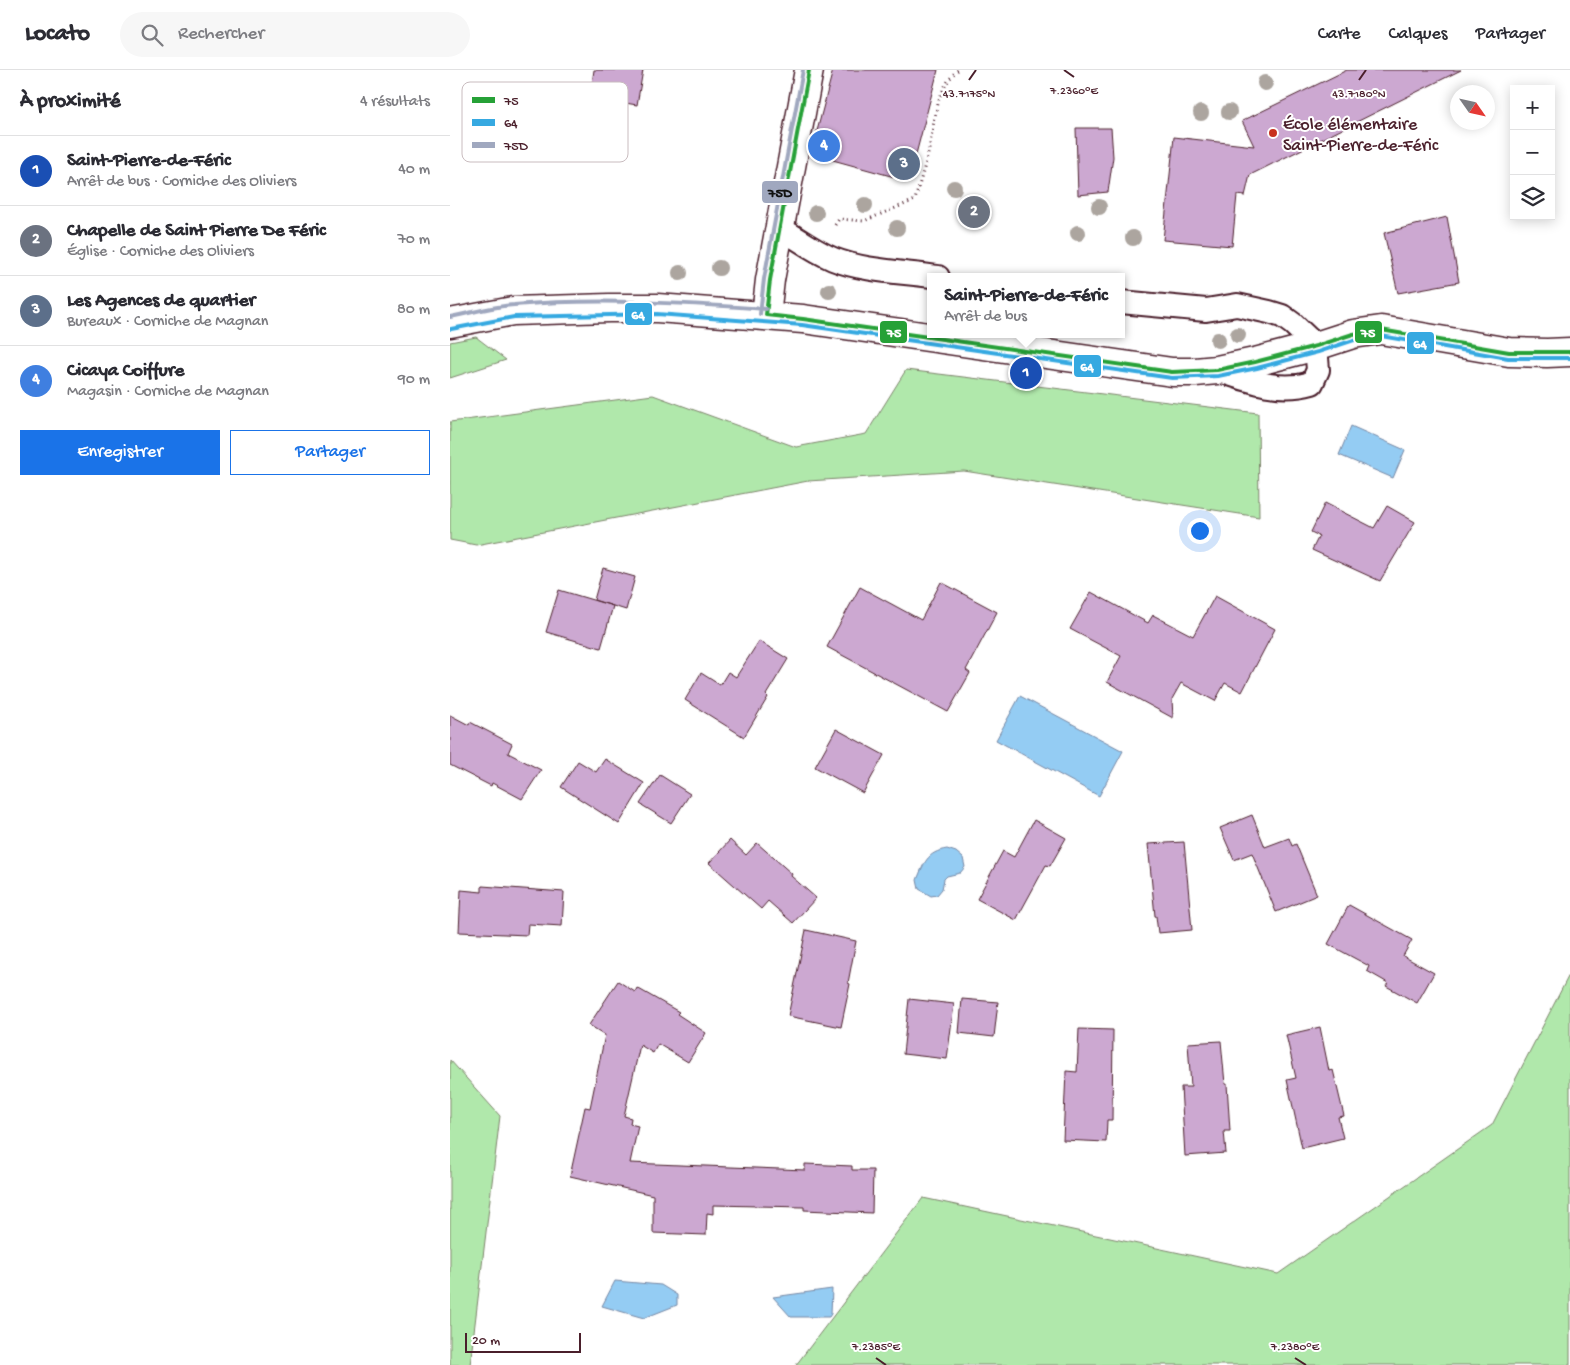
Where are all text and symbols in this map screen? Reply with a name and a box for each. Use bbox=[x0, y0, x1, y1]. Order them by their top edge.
search box bbox=[120, 12, 470, 57]
text: Locato bbox=[25, 20, 90, 49]
icon: search bbox=[138, 21, 166, 49]
text: Rechercher bbox=[178, 23, 264, 46]
text: Carte bbox=[1318, 24, 1361, 45]
text: Calques bbox=[1389, 24, 1447, 45]
text: Partager bbox=[1475, 24, 1545, 45]
legend bbox=[462, 82, 628, 162]
text: 7.2360°E bbox=[1049, 85, 1098, 99]
north arrow bbox=[1450, 85, 1495, 130]
map controls bbox=[1510, 85, 1555, 220]
button: + bbox=[1510, 85, 1555, 130]
text: 43.7175°N bbox=[943, 88, 995, 102]
text: 43.7180°N bbox=[1332, 88, 1386, 102]
text: À proximité bbox=[20, 90, 121, 115]
text: 4 résultats bbox=[360, 93, 430, 112]
text: 75 bbox=[503, 94, 519, 111]
place label: École élémentaire Saint-Pierre-de-Féric bbox=[1283, 115, 1439, 157]
text: 64 bbox=[504, 116, 518, 133]
pin: 4 bbox=[808, 127, 840, 165]
marker: École élémentaire Saint-Pierre-de-Féric bbox=[1267, 127, 1279, 139]
button: − bbox=[1510, 130, 1555, 175]
text: 75D bbox=[503, 139, 529, 156]
pin: 3 bbox=[888, 145, 920, 183]
text: Saint-Pierre-de-Féric bbox=[67, 150, 231, 173]
text: 1 bbox=[33, 161, 39, 180]
text: 40 m bbox=[398, 161, 430, 180]
text: Arrêt de bus · Corniche des Oliviers bbox=[67, 173, 296, 192]
button: layers bbox=[1510, 175, 1555, 220]
line badge: 75D bbox=[761, 180, 799, 204]
text: 75D bbox=[767, 186, 793, 203]
pin: 2 bbox=[958, 193, 990, 231]
text: Chapelle de Saint Pierre De Féric bbox=[67, 220, 326, 243]
text: 2 bbox=[32, 231, 40, 250]
text: 70 m bbox=[397, 231, 430, 250]
text: Église · Corniche des Oliviers bbox=[67, 243, 254, 262]
popup bbox=[927, 273, 1125, 338]
text: Saint-Pierre-de-Féric bbox=[944, 285, 1108, 308]
text: Les Agences de quartier bbox=[67, 290, 255, 313]
text: 3 bbox=[32, 301, 40, 320]
text: 80 m bbox=[397, 301, 430, 320]
line badge: 64 bbox=[624, 302, 653, 326]
text: 64 bbox=[631, 308, 645, 325]
text: Arrêt de bus bbox=[944, 308, 1027, 327]
text: Bureaux · Corniche de Magnan bbox=[67, 313, 268, 332]
line badge: 75 bbox=[879, 320, 908, 344]
line badge: 75 bbox=[1354, 320, 1383, 344]
text: 75 bbox=[886, 326, 902, 343]
text: 75 bbox=[1360, 326, 1376, 343]
line badge: 64 bbox=[1406, 331, 1435, 355]
text: 64 bbox=[1413, 337, 1427, 354]
pin: 1 bbox=[1010, 354, 1042, 392]
line badge: 64 bbox=[1073, 354, 1102, 378]
text: Cicaya Coiffure bbox=[67, 360, 184, 383]
text: 64 bbox=[1080, 360, 1094, 377]
text: 4 bbox=[32, 371, 40, 390]
text: 90 m bbox=[398, 371, 430, 390]
text: Magasin · Corniche de Magnan bbox=[67, 383, 269, 402]
button: Enregistrer bbox=[20, 430, 220, 475]
button: Partager bbox=[230, 430, 430, 475]
your location bbox=[1187, 518, 1213, 544]
scale bar bbox=[465, 1330, 581, 1353]
text: 20 m bbox=[472, 1333, 500, 1350]
text: 7.2385°E bbox=[851, 1341, 900, 1355]
text: 7.2380°E bbox=[1270, 1341, 1320, 1355]

